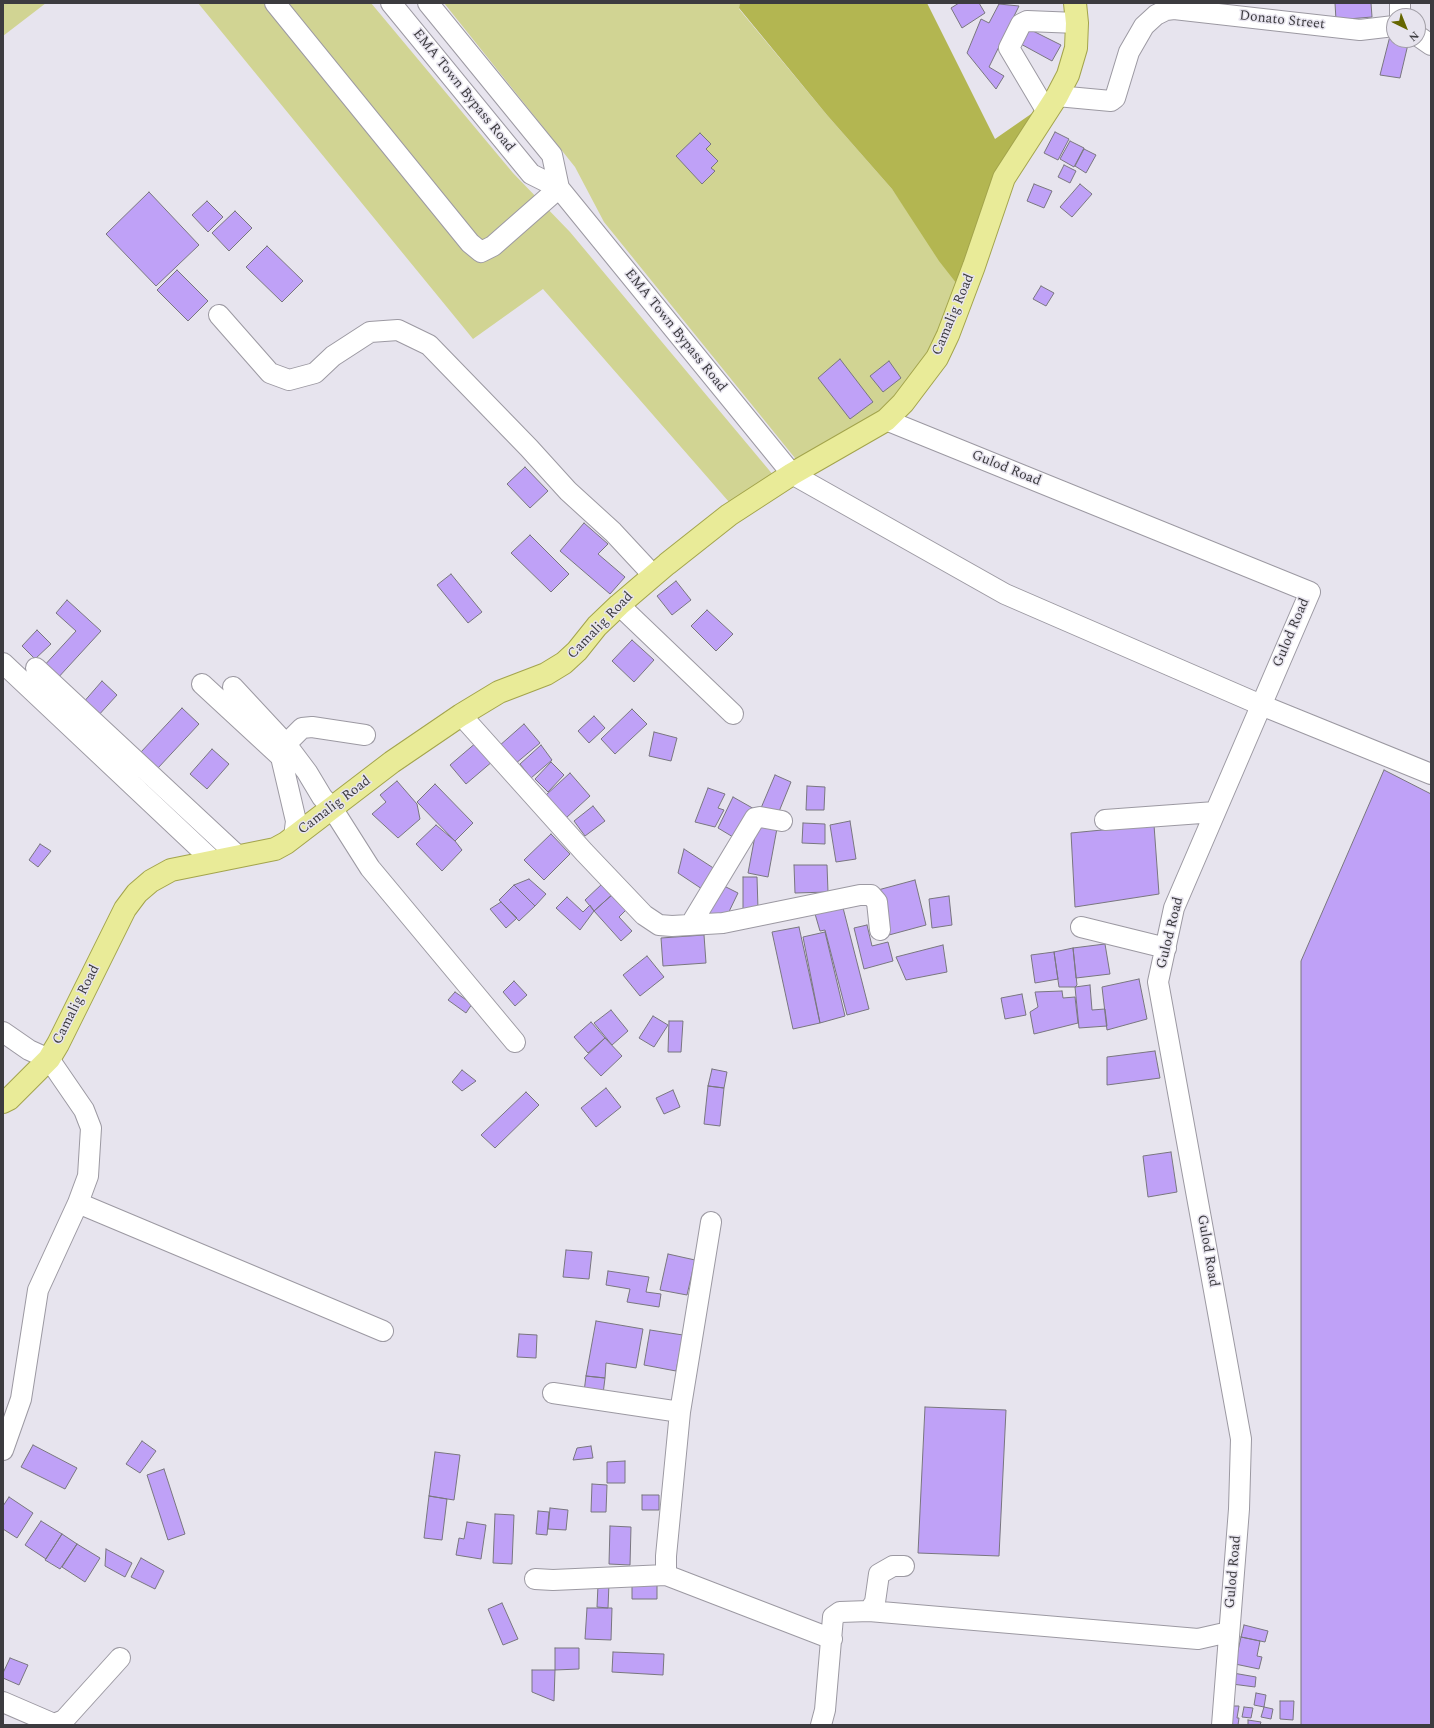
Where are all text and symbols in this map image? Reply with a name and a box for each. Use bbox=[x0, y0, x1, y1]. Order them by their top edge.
street label: Donato Street bbox=[1238, 8, 1326, 34]
north arrow bbox=[1386, 8, 1426, 48]
street label: EMA Town Bypass Road bbox=[408, 26, 518, 156]
text: N bbox=[1405, 27, 1423, 46]
street label: EMA Town Bypass Road bbox=[620, 266, 730, 396]
street label: Camalig Road bbox=[929, 272, 979, 358]
street label: Gulod Road bbox=[969, 447, 1043, 491]
street label: Camalig Road bbox=[565, 589, 637, 663]
street label: Gulod Road bbox=[1270, 596, 1314, 670]
street label: Camalig Road bbox=[295, 773, 375, 839]
street label: Gulod Road bbox=[1154, 895, 1188, 971]
street label: Camalig Road bbox=[50, 962, 104, 1048]
street label: Gulod Road bbox=[1192, 1213, 1222, 1289]
street label: Gulod Road bbox=[1222, 1535, 1246, 1609]

